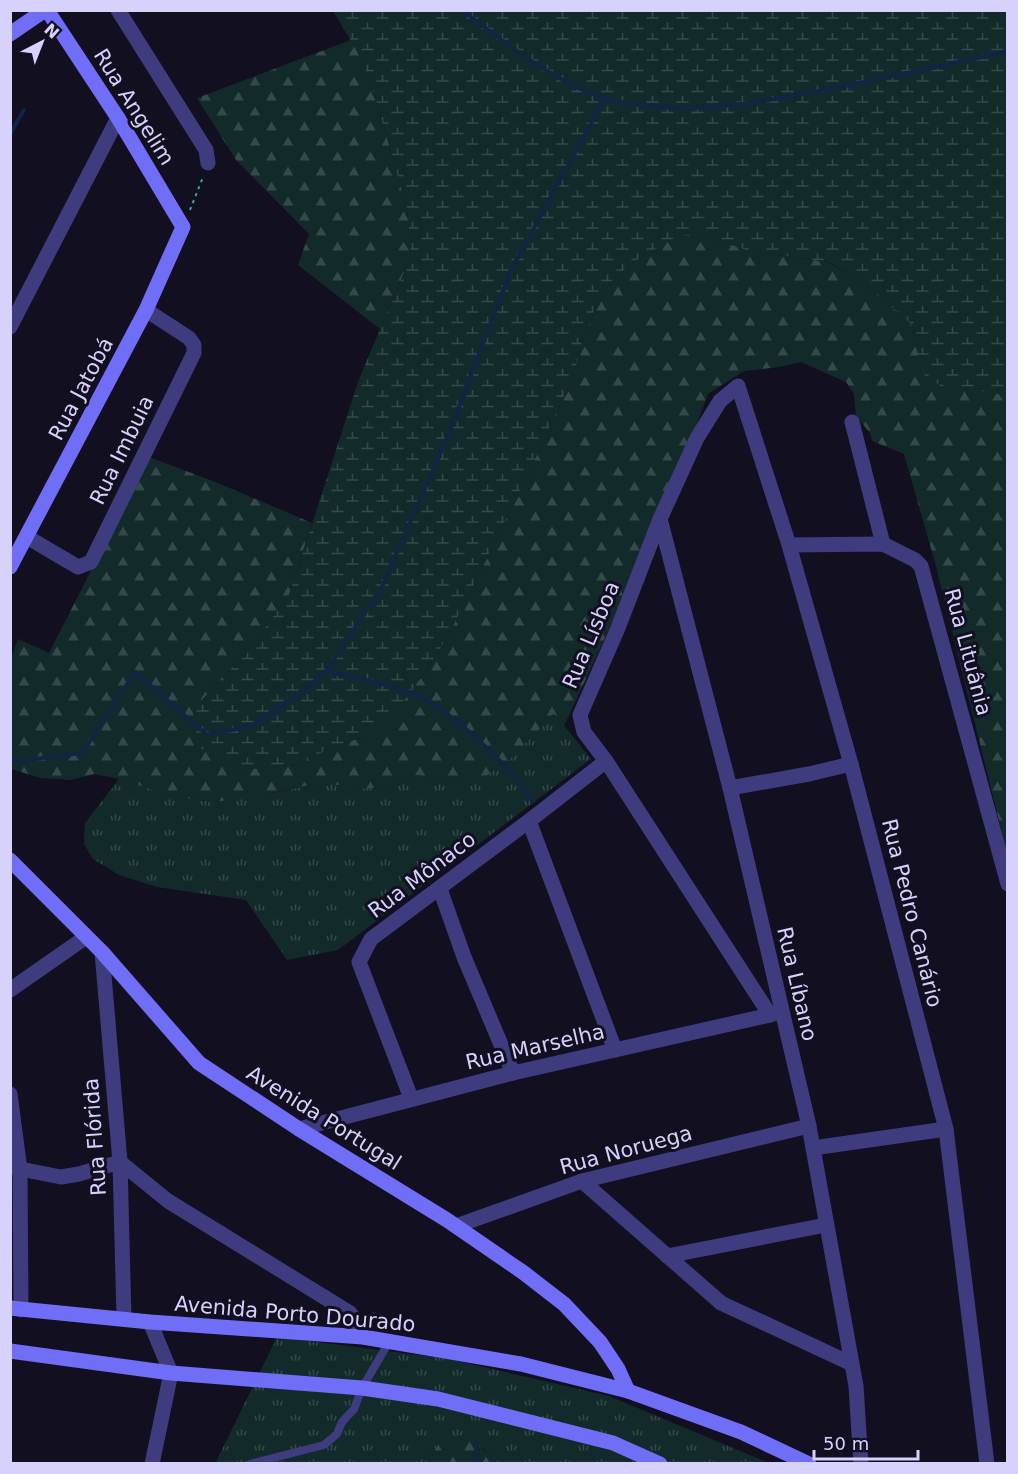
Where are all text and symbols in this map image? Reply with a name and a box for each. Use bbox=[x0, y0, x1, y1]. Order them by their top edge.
north arrow bbox=[12, 12, 72, 72]
text: N bbox=[40, 20, 63, 43]
street label: Rua Angelim bbox=[89, 44, 179, 170]
street label: Rua Jatobá bbox=[44, 334, 118, 444]
street label: Rua Imbuia bbox=[85, 391, 159, 509]
street label: Rua Lísboa bbox=[558, 578, 624, 692]
street label: Rua Lituânia bbox=[940, 586, 996, 718]
street label: Rua Pedro Canário bbox=[877, 816, 947, 1010]
street label: Rua Mônaco bbox=[364, 827, 480, 923]
street label: Rua Líbano bbox=[772, 925, 822, 1043]
street label: Rua Marselha bbox=[463, 1019, 607, 1075]
street label: Avenida Portugal bbox=[242, 1061, 406, 1175]
street label: Rua Flórida bbox=[79, 1077, 111, 1197]
street label: Rua Noruega bbox=[557, 1121, 695, 1179]
street label: Avenida Porto Dourado bbox=[174, 1292, 416, 1336]
scale bar bbox=[814, 1423, 918, 1461]
text: 50 m bbox=[823, 1433, 869, 1454]

